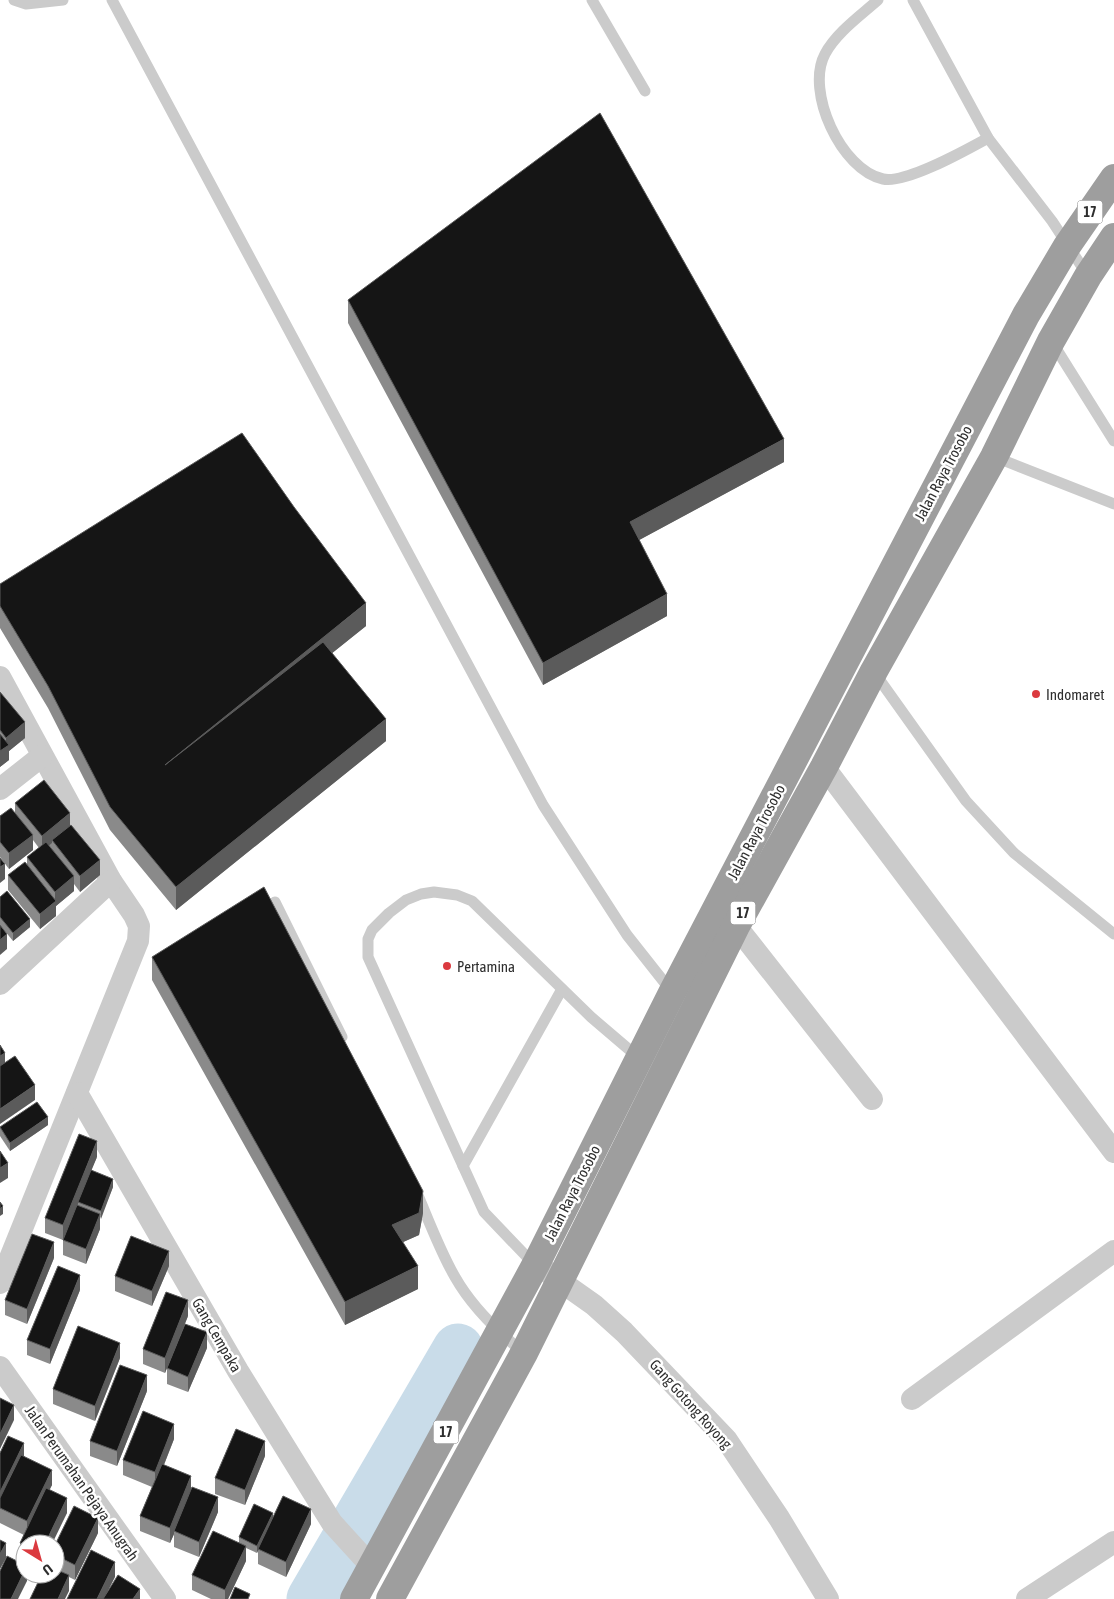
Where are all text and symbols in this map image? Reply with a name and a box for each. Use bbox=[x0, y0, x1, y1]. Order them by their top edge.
road number: 17 bbox=[1078, 200, 1102, 223]
street label: Jalan Raya Trosobo bbox=[911, 423, 975, 523]
place label: Indomaret bbox=[1046, 686, 1105, 703]
marker: Indomaret bbox=[1030, 688, 1042, 700]
street label: Jalan Raya Trosobo bbox=[724, 782, 788, 882]
road number: 17 bbox=[730, 901, 756, 924]
place label: Pertamina bbox=[457, 958, 515, 975]
marker: Pertamina bbox=[441, 960, 453, 972]
street label: Jalan Raya Trosobo bbox=[541, 1142, 603, 1244]
street label: Gang Cempaka bbox=[189, 1295, 245, 1375]
street label: Gang Gotong Royong bbox=[647, 1356, 736, 1452]
street label: Jalan Perumahan Pejaya Anugrah bbox=[22, 1402, 142, 1564]
road number: 17 bbox=[434, 1420, 458, 1444]
north arrow bbox=[15, 1534, 65, 1584]
text: U bbox=[40, 1561, 56, 1578]

